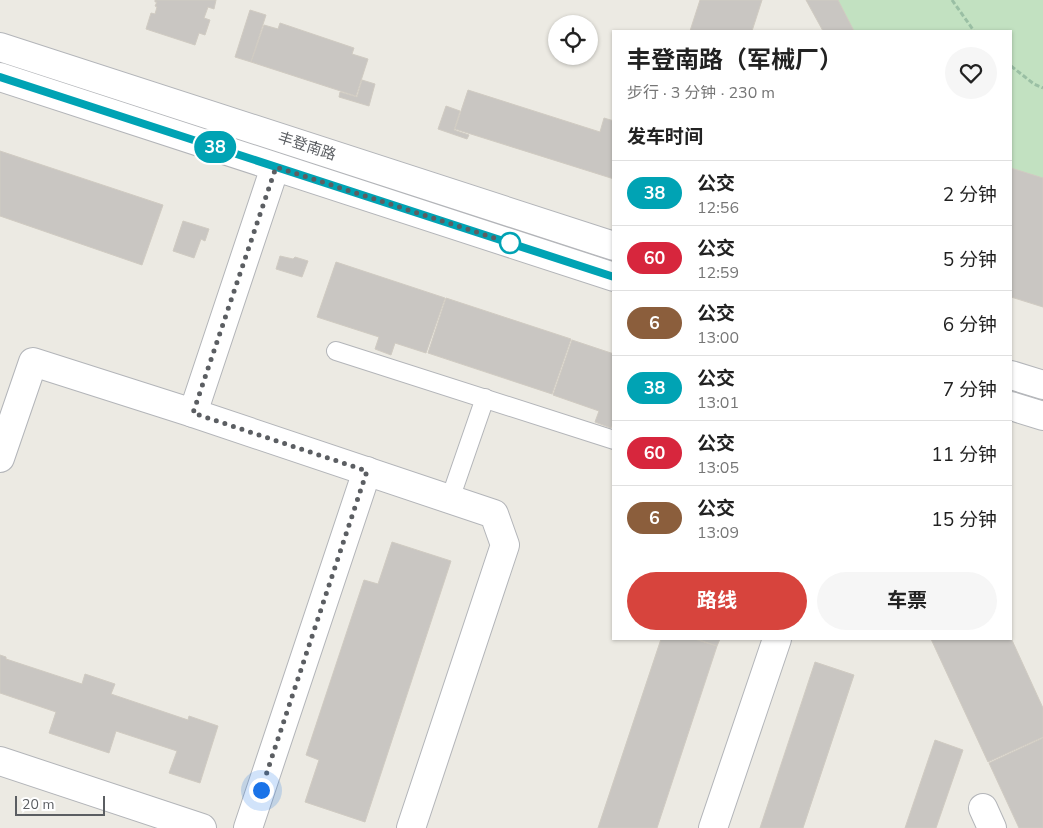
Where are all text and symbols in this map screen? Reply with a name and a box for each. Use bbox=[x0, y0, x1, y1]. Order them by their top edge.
map controls bbox=[548, 15, 598, 65]
button: locate bbox=[548, 15, 598, 65]
text: 丰登南路（军械厂） bbox=[627, 44, 843, 76]
button: heart bbox=[945, 47, 997, 99]
text: 步行 · 3 分钟 · 230 m bbox=[627, 82, 775, 104]
text: 发车时间 bbox=[627, 124, 703, 150]
street label: 丰登南路 bbox=[275, 127, 339, 165]
line badge: 38 bbox=[192, 131, 238, 163]
text: 38 bbox=[204, 135, 226, 159]
text: 公交 bbox=[697, 171, 735, 197]
text: 38 bbox=[644, 181, 665, 205]
text: 2 分钟 bbox=[943, 182, 997, 208]
text: 12:56 bbox=[697, 197, 739, 219]
unlabelled marker bbox=[499, 232, 521, 254]
text: 公交 bbox=[697, 236, 735, 262]
text: 60 bbox=[644, 246, 665, 270]
text: 5 分钟 bbox=[943, 247, 997, 273]
text: 12:59 bbox=[697, 262, 739, 284]
text: 公交 bbox=[697, 301, 735, 327]
text: 6 bbox=[649, 311, 660, 335]
text: 6 分钟 bbox=[943, 312, 997, 338]
text: 13:00 bbox=[697, 327, 739, 349]
text: 公交 bbox=[697, 366, 735, 392]
text: 38 bbox=[644, 376, 665, 400]
text: 7 分钟 bbox=[943, 377, 997, 403]
text: 13:01 bbox=[697, 392, 739, 414]
text: 公交 bbox=[697, 431, 735, 457]
text: 60 bbox=[644, 441, 665, 465]
text: 11 分钟 bbox=[931, 442, 997, 468]
text: 13:05 bbox=[697, 457, 739, 479]
text: 公交 bbox=[697, 496, 735, 522]
text: 6 bbox=[649, 506, 660, 530]
text: 15 分钟 bbox=[931, 507, 997, 533]
text: 13:09 bbox=[697, 522, 739, 544]
button: 路线 bbox=[627, 572, 807, 630]
button: 车票 bbox=[817, 572, 997, 630]
your location bbox=[249, 778, 274, 803]
scale bar bbox=[15, 793, 105, 816]
text: 20 m bbox=[22, 795, 54, 814]

